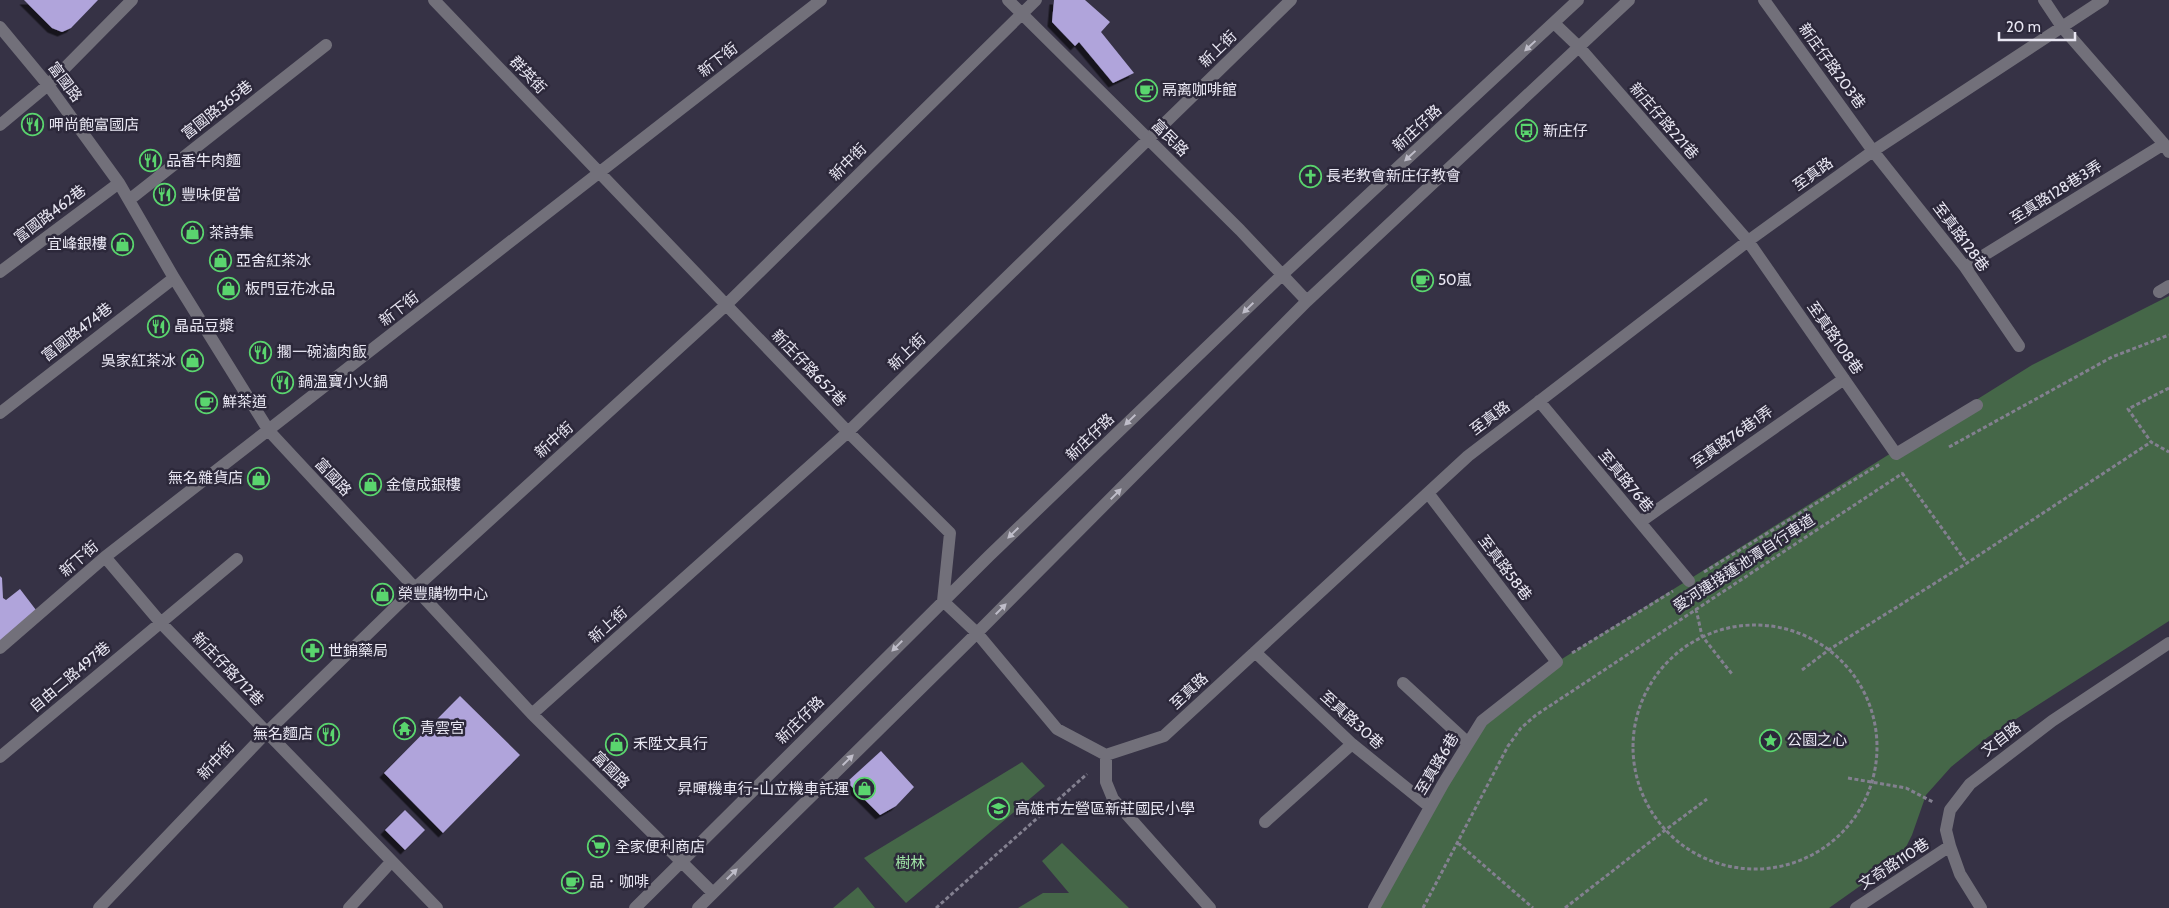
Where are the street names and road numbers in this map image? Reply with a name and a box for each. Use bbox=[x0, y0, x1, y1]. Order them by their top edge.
street label: 新庄仔路203巷 bbox=[1795, 20, 1869, 112]
street label: 新上街 bbox=[1196, 27, 1240, 71]
street label: 新下街 bbox=[695, 39, 741, 81]
street label: 群英街 bbox=[506, 53, 550, 97]
street label: 富國路 bbox=[44, 59, 86, 105]
street label: 富國路365巷 bbox=[178, 77, 256, 143]
street label: 新庄仔路221巷 bbox=[1626, 79, 1702, 163]
street label: 新庄仔路 bbox=[1389, 101, 1445, 155]
street label: 富民路 bbox=[1148, 116, 1192, 160]
street label: 新中街 bbox=[826, 140, 870, 184]
street label: 至真路 bbox=[1790, 153, 1836, 195]
street label: 至真路128巷3弄 bbox=[2007, 157, 2105, 227]
street label: 富國路462巷 bbox=[11, 181, 89, 247]
street label: 至真路128巷 bbox=[1929, 199, 1993, 275]
street label: 新下街 bbox=[376, 288, 422, 330]
street label: 至真路108巷 bbox=[1803, 298, 1867, 378]
street label: 富國路474巷 bbox=[38, 299, 116, 365]
street label: 新庄仔路652巷 bbox=[768, 326, 850, 410]
street label: 新上街 bbox=[885, 330, 929, 374]
street label: 至真路 bbox=[1467, 397, 1513, 439]
street label: 至真路76巷1弄 bbox=[1688, 402, 1776, 472]
street label: 新庄仔路 bbox=[1062, 410, 1118, 464]
street label: 新中街 bbox=[531, 418, 577, 462]
street label: 至真路76巷 bbox=[1595, 446, 1657, 516]
street label: 富國路 bbox=[311, 454, 355, 500]
street label: 愛河連接蓮池潭自行車道 bbox=[1670, 511, 1818, 615]
street label: 至真路58巷 bbox=[1475, 532, 1535, 604]
street label: 新下街 bbox=[56, 537, 102, 581]
street label: 新上街 bbox=[585, 603, 631, 647]
street label: 新庄仔路712巷 bbox=[188, 628, 268, 710]
street label: 自由二路497巷 bbox=[26, 638, 114, 716]
street label: 至真路 bbox=[1166, 669, 1212, 713]
street label: 至真路30巷 bbox=[1317, 687, 1387, 753]
street label: 新庄仔路 bbox=[772, 692, 828, 748]
street label: 文自路 bbox=[1978, 718, 2024, 760]
street label: 至真路6巷 bbox=[1412, 730, 1462, 798]
street label: 新中街 bbox=[194, 739, 238, 783]
street label: 富國路 bbox=[589, 748, 633, 792]
street label: 文奇路110巷 bbox=[1855, 835, 1933, 893]

